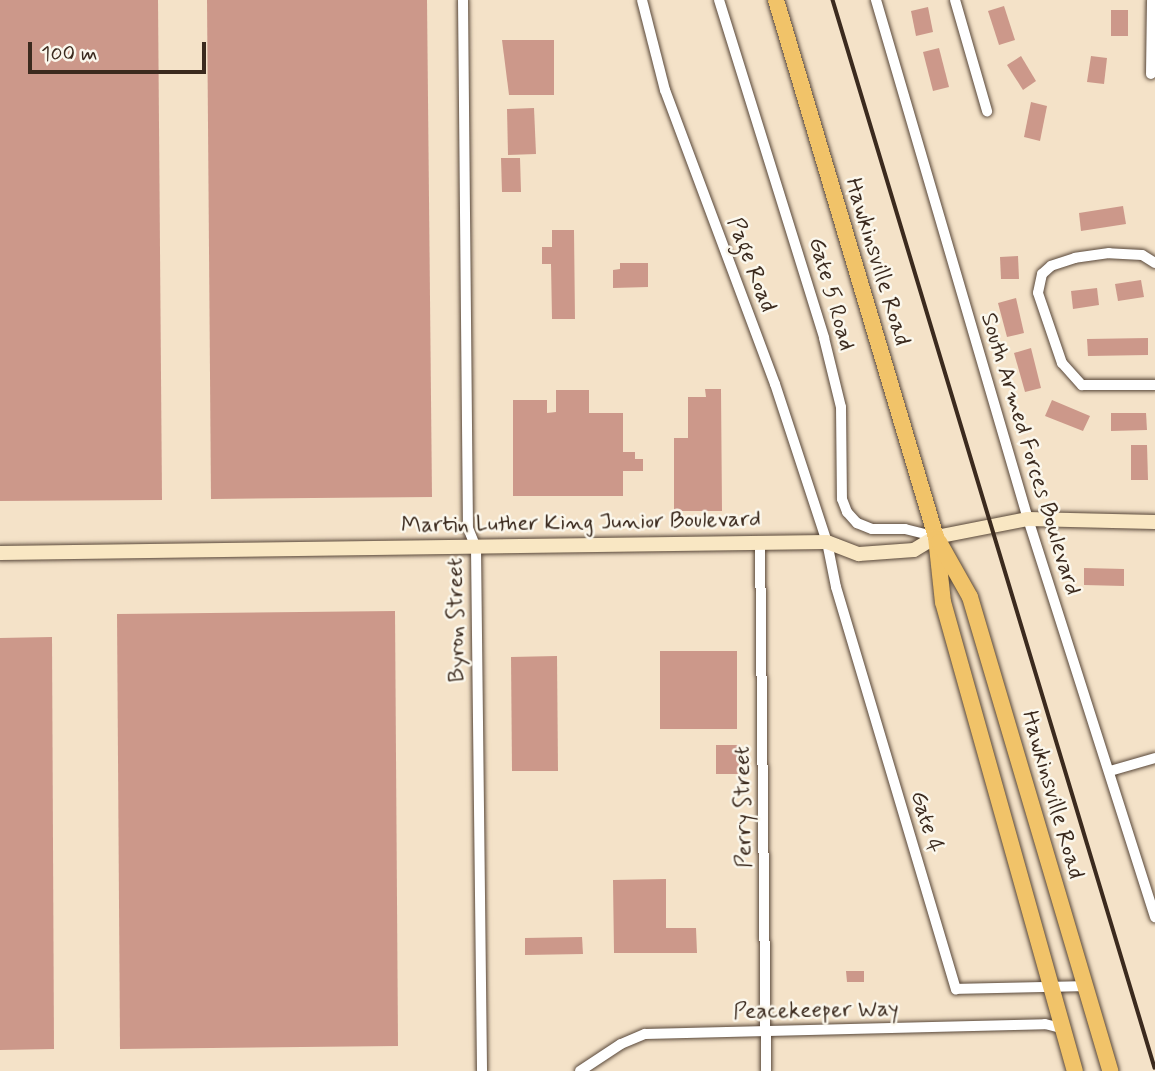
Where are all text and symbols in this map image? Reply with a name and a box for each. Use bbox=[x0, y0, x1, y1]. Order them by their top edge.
scale bar bbox=[32, 28, 210, 72]
text: 100 m bbox=[41, 40, 97, 68]
street label: Hawkinsville Road bbox=[839, 177, 915, 347]
street label: Page Road bbox=[721, 214, 781, 316]
street label: Gate 5 Road bbox=[802, 234, 860, 354]
street label: South Armed Forces Boulevard bbox=[974, 311, 1086, 597]
street label: Martin Luther King Junior Boulevard bbox=[403, 506, 759, 540]
street label: Byron Street bbox=[442, 556, 472, 684]
street label: Hawkinsville Road bbox=[1015, 709, 1089, 881]
street label: Perry Street bbox=[729, 744, 759, 870]
street label: Gate 4 bbox=[903, 787, 949, 857]
street label: Peacekeeper Way bbox=[731, 996, 901, 1026]

